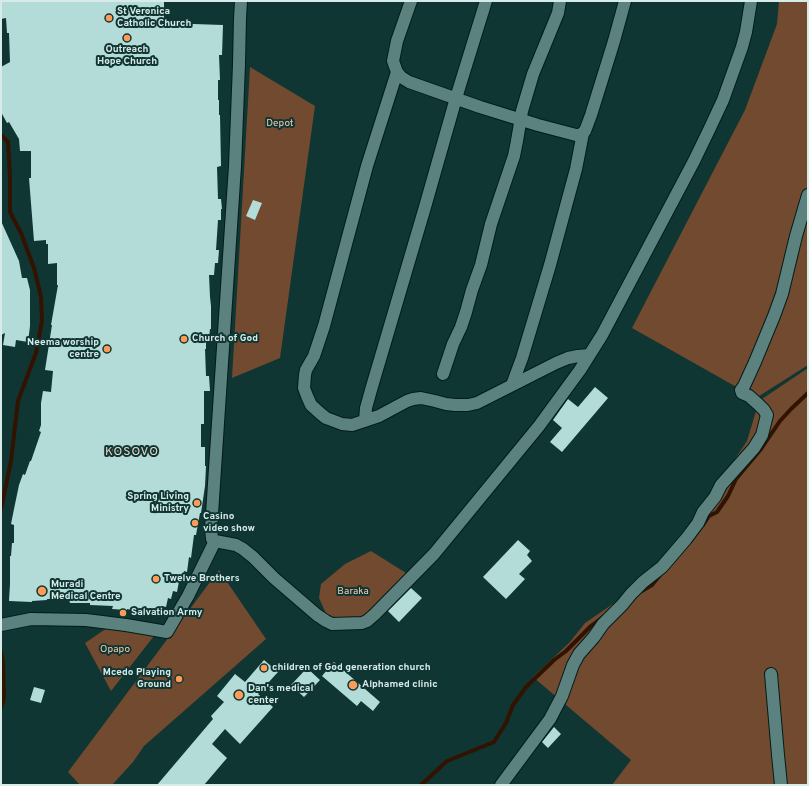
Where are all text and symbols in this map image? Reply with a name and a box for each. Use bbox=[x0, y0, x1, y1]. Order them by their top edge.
place label: St Veronica Catholic Church bbox=[117, 6, 191, 30]
marker: St Veronica Catholic Church bbox=[104, 13, 114, 23]
marker: Outreach Hope Church bbox=[122, 33, 132, 43]
place label: Outreach Hope Church bbox=[97, 44, 157, 68]
park label: Depot bbox=[266, 118, 294, 130]
place label: Church of God bbox=[192, 333, 258, 345]
marker: Church of God bbox=[179, 334, 189, 344]
place label: Neema worship centre bbox=[27, 337, 99, 360]
marker: Neema worship centre bbox=[102, 344, 112, 354]
district label: KOSOVO bbox=[105, 446, 159, 460]
place label: Spring Living Ministry bbox=[127, 491, 189, 514]
marker: Spring Living Ministry bbox=[192, 498, 202, 508]
place label: Casino video show bbox=[203, 511, 255, 534]
marker: Casino video show bbox=[190, 518, 200, 528]
place label: Twelve Brothers bbox=[164, 573, 240, 585]
marker: Twelve Brothers bbox=[151, 574, 161, 584]
place label: Muradi Medical Centre bbox=[51, 579, 121, 602]
marker: Muradi Medical Centre bbox=[36, 585, 48, 597]
park label: Baraka bbox=[337, 586, 369, 598]
place label: Salvation Army bbox=[131, 607, 202, 619]
marker: Salvation Army bbox=[118, 608, 128, 618]
park label: Opapo bbox=[100, 644, 130, 656]
place label: children of God generation church bbox=[272, 662, 431, 674]
marker: children of God generation church bbox=[259, 663, 269, 673]
place label: Mcedo Playing Ground bbox=[103, 667, 171, 690]
marker: Mcedo Playing Ground bbox=[174, 674, 184, 684]
marker: Alphamed clinic bbox=[347, 679, 359, 691]
place label: Alphamed clinic bbox=[362, 679, 438, 691]
place label: Dan's medical center bbox=[248, 683, 313, 706]
marker: Dan's medical center bbox=[233, 689, 245, 701]

